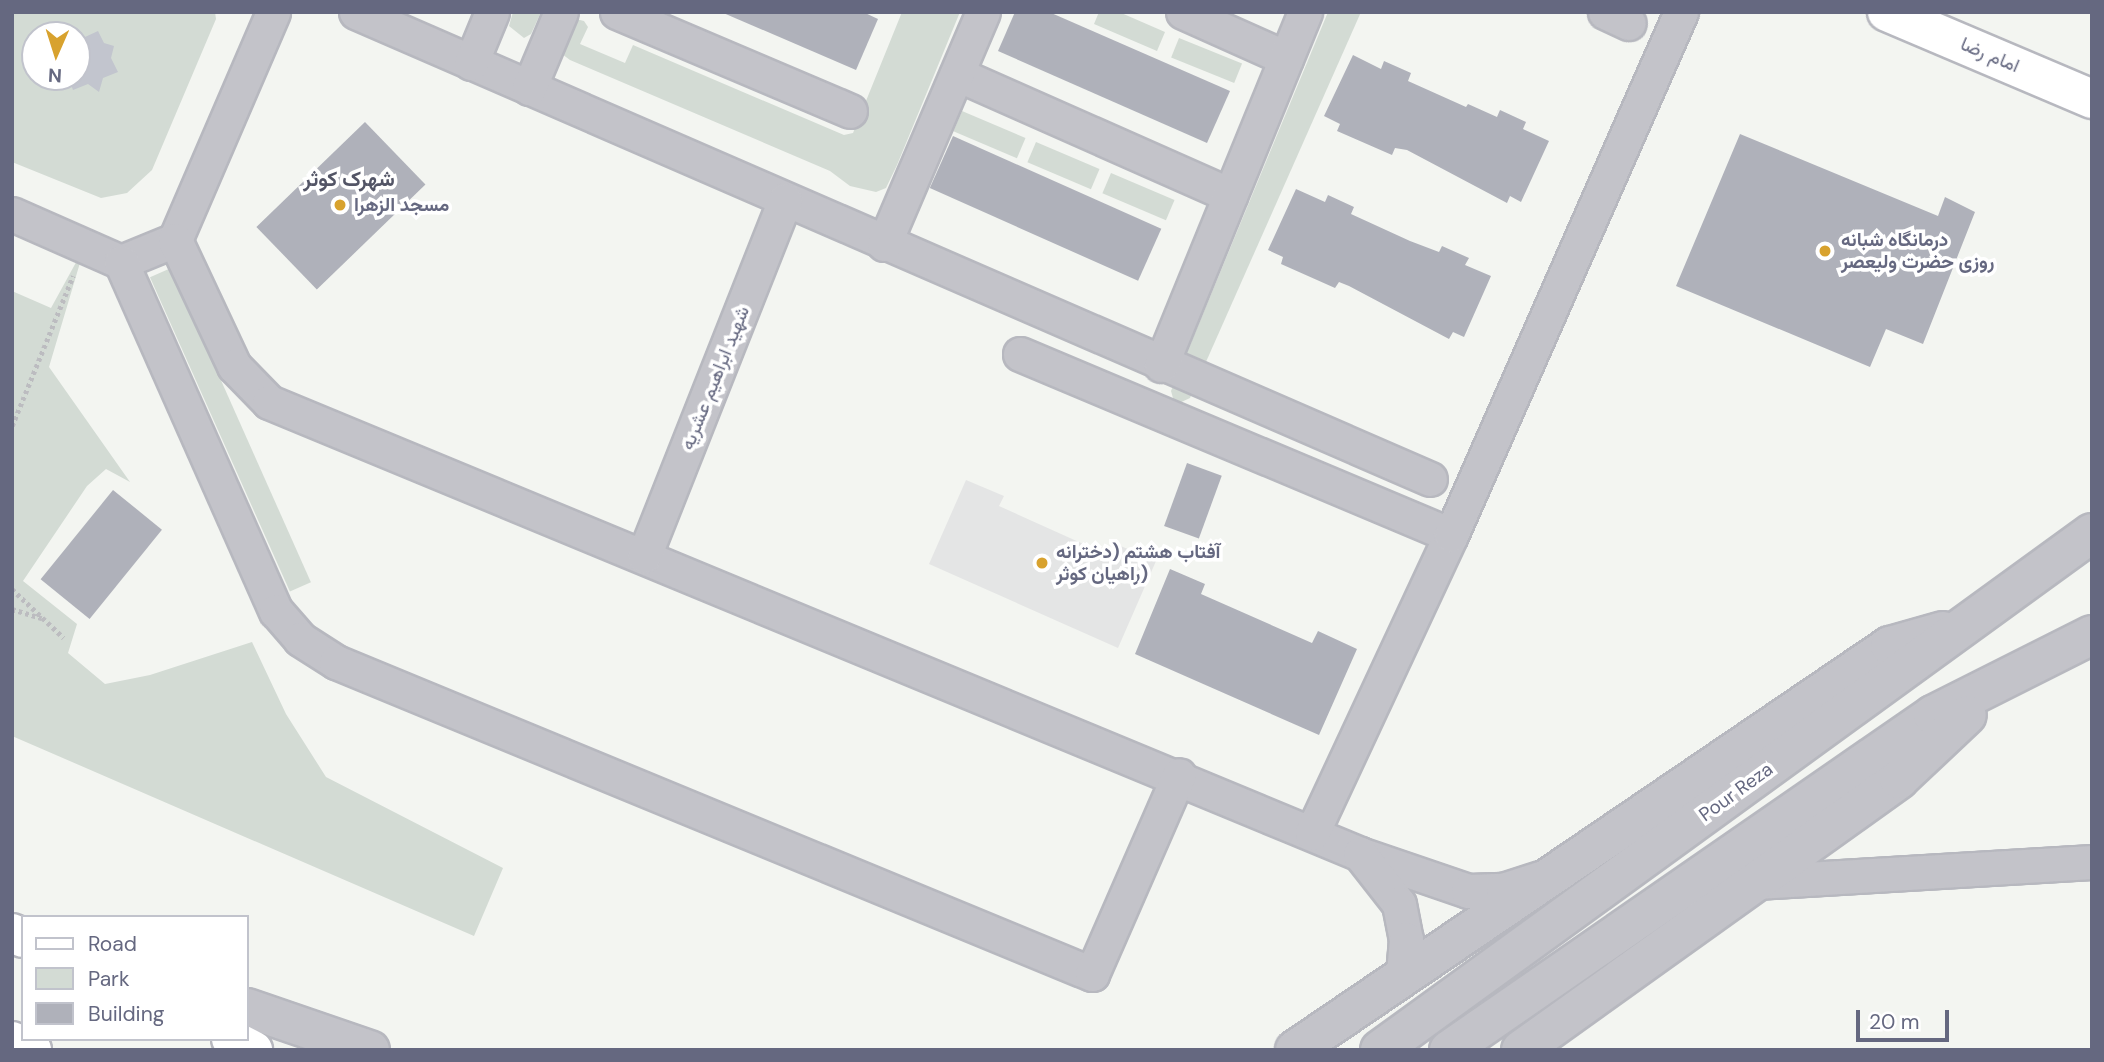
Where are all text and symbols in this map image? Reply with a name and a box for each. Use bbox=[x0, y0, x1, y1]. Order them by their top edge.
north arrow bbox=[21, 21, 91, 91]
street label: امام رضا bbox=[1957, 32, 2023, 78]
text: N bbox=[47, 63, 63, 88]
district label: شهرک کوثر bbox=[303, 166, 395, 192]
place label: مسجد الزهرا bbox=[354, 194, 449, 216]
marker: مسجد الزهرا bbox=[332, 197, 348, 213]
place label: درمانگاه شبانه روزی حضرت ولیعصر bbox=[1841, 229, 1994, 273]
marker: درمانگاه شبانه روزی حضرت ولیعصر bbox=[1815, 241, 1835, 261]
street label: شهید ابراهیم عشریه bbox=[676, 303, 754, 453]
place label: آفتاب هشتم (دخترانه راهیان کوثر) bbox=[1056, 541, 1220, 585]
marker: آفتاب هشتم (دخترانه راهیان کوثر) bbox=[1034, 555, 1050, 571]
street label: Pour Reza bbox=[1695, 758, 1777, 826]
legend bbox=[21, 915, 248, 1041]
text: Road bbox=[88, 930, 137, 958]
text: Park bbox=[88, 965, 129, 993]
scale bar bbox=[1859, 996, 1952, 1040]
text: Building bbox=[88, 1000, 164, 1028]
text: 20 m bbox=[1869, 1008, 1920, 1036]

